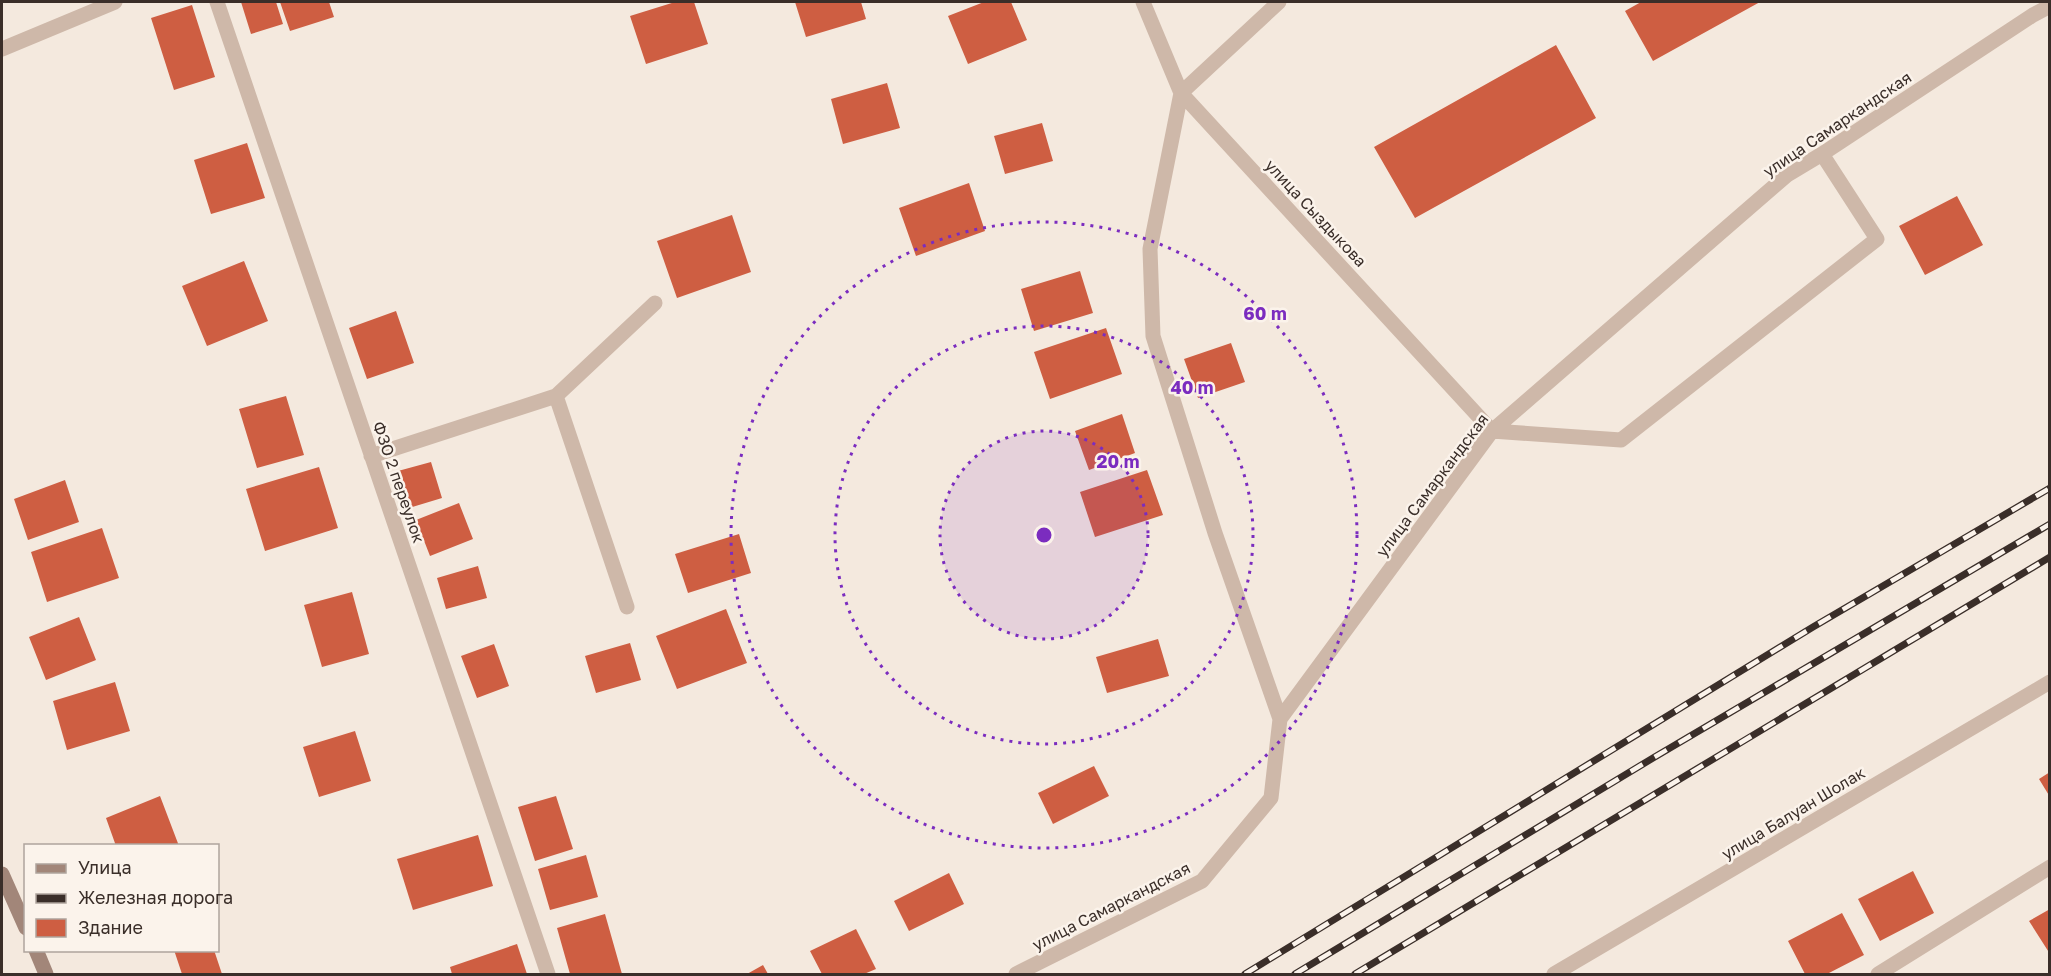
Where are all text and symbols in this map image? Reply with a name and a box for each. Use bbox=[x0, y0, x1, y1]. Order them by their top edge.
street label: улица Самаркандская bbox=[1759, 67, 1915, 181]
street label: улица Сыздыкова bbox=[1261, 155, 1371, 271]
text: 60 m bbox=[1243, 302, 1287, 324]
text: 40 m bbox=[1170, 376, 1214, 398]
street label: улица Самаркандская bbox=[1371, 409, 1493, 561]
street label: ФЗО 2 переулок bbox=[369, 418, 429, 546]
text: 20 m bbox=[1097, 450, 1139, 472]
centre of rings bbox=[1034, 525, 1054, 545]
street label: улица Балуан Шолак bbox=[1718, 762, 1868, 864]
legend bbox=[24, 844, 219, 952]
text: Улица bbox=[78, 856, 132, 878]
street label: улица Самаркандская bbox=[1029, 857, 1193, 955]
text: Железная дорога bbox=[78, 886, 233, 908]
text: Здание bbox=[78, 916, 143, 938]

